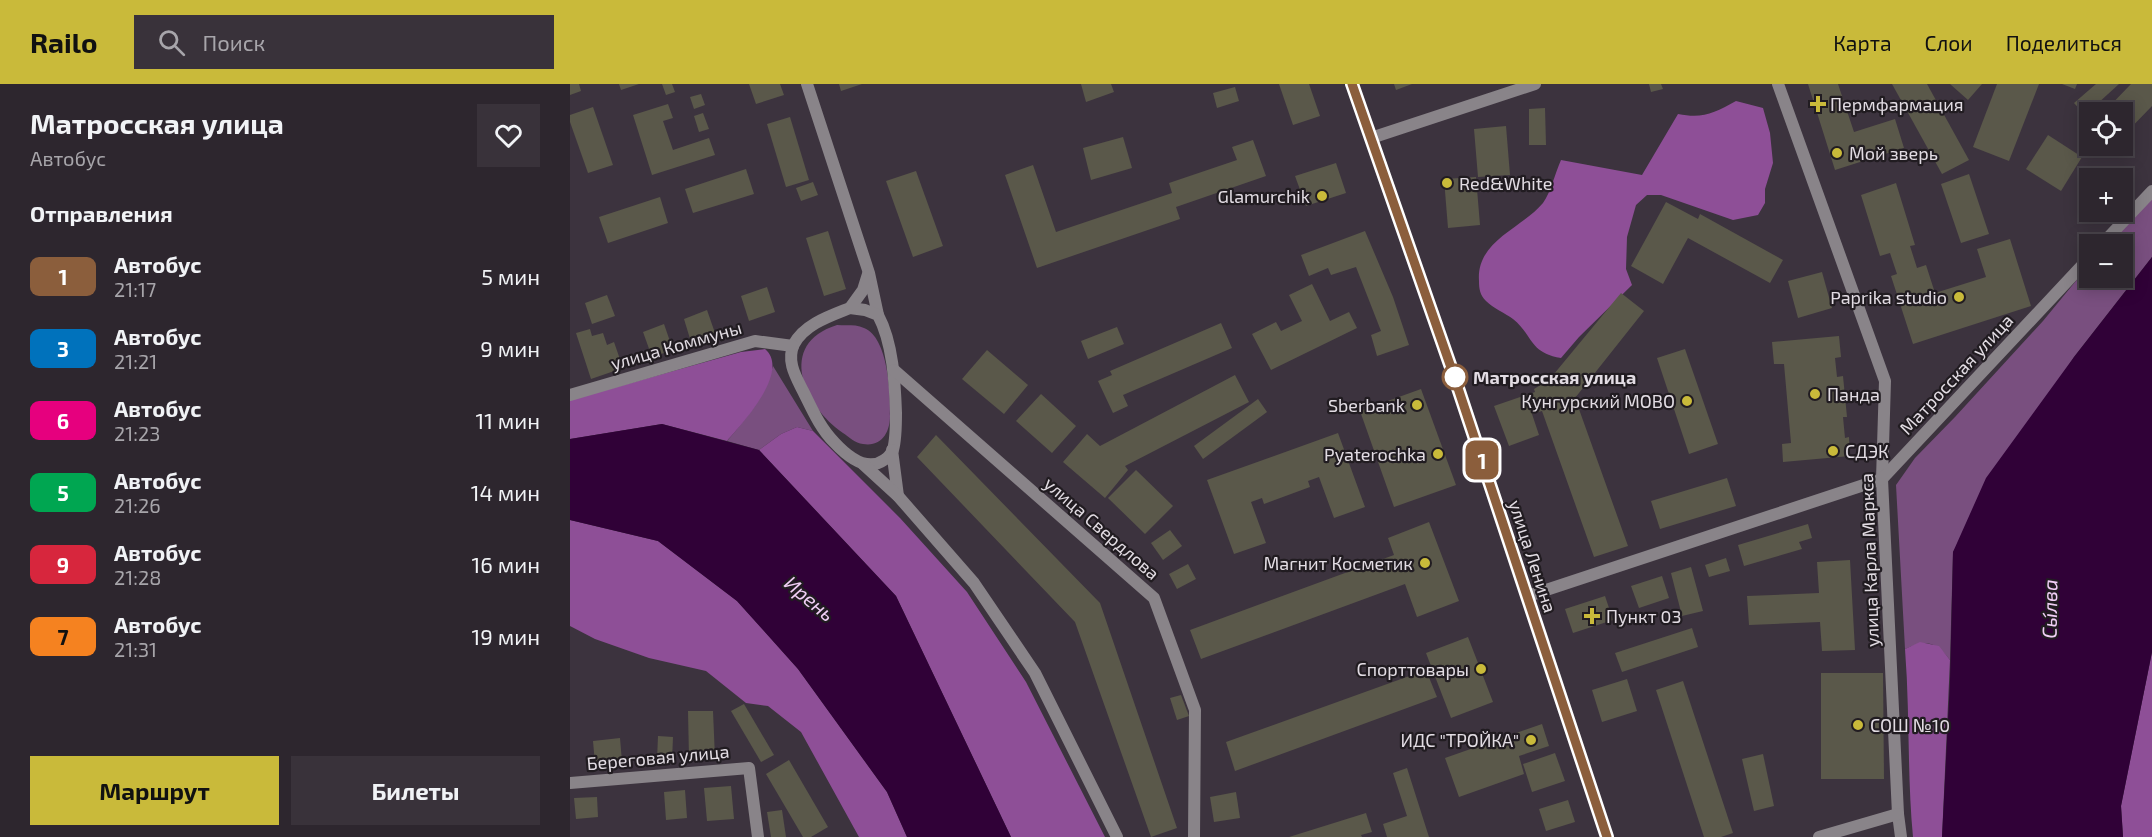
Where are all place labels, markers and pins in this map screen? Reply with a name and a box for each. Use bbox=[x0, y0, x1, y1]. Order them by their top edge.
place label: Пермфармация bbox=[1830, 93, 1964, 115]
marker: Пермфармация bbox=[1811, 97, 1825, 111]
place label: Мой зверь bbox=[1849, 142, 1938, 164]
marker: Мой зверь bbox=[1830, 146, 1844, 160]
place label: Red&White bbox=[1459, 172, 1552, 194]
marker: Red&White bbox=[1440, 176, 1454, 190]
place label: Glamurchik bbox=[1218, 185, 1310, 207]
marker: Glamurchik bbox=[1315, 189, 1329, 203]
place label: Paprika studio bbox=[1830, 286, 1947, 308]
marker: Paprika studio bbox=[1952, 290, 1966, 304]
marker: Матросская улица bbox=[1442, 364, 1468, 390]
place label: Матросская улица bbox=[1473, 366, 1636, 388]
place label: Панда bbox=[1827, 383, 1880, 405]
marker: Панда bbox=[1808, 387, 1822, 401]
place label: Кунгурский МОВО bbox=[1521, 390, 1675, 412]
place label: Sberbank bbox=[1328, 394, 1405, 416]
marker: Кунгурский МОВО bbox=[1680, 394, 1694, 408]
marker: Sberbank bbox=[1410, 398, 1424, 412]
place label: СДЭК bbox=[1845, 440, 1889, 462]
place label: Pyaterochka bbox=[1324, 443, 1426, 465]
marker: СДЭК bbox=[1826, 444, 1840, 458]
marker: Pyaterochka bbox=[1431, 447, 1445, 461]
place label: Магнит Косметик bbox=[1263, 552, 1413, 574]
marker: Магнит Косметик bbox=[1418, 556, 1432, 570]
place label: Пункт 03 bbox=[1606, 605, 1681, 627]
marker: Пункт 03 bbox=[1583, 607, 1601, 625]
place label: Спорттовары bbox=[1356, 658, 1469, 680]
marker: Спорттовары bbox=[1474, 662, 1488, 676]
place label: СОШ №10 bbox=[1870, 714, 1950, 736]
marker: СОШ №10 bbox=[1851, 718, 1865, 732]
place label: ИДС "ТРОЙКА" bbox=[1401, 729, 1519, 751]
marker: ИДС "ТРОЙКА" bbox=[1524, 733, 1538, 747]

